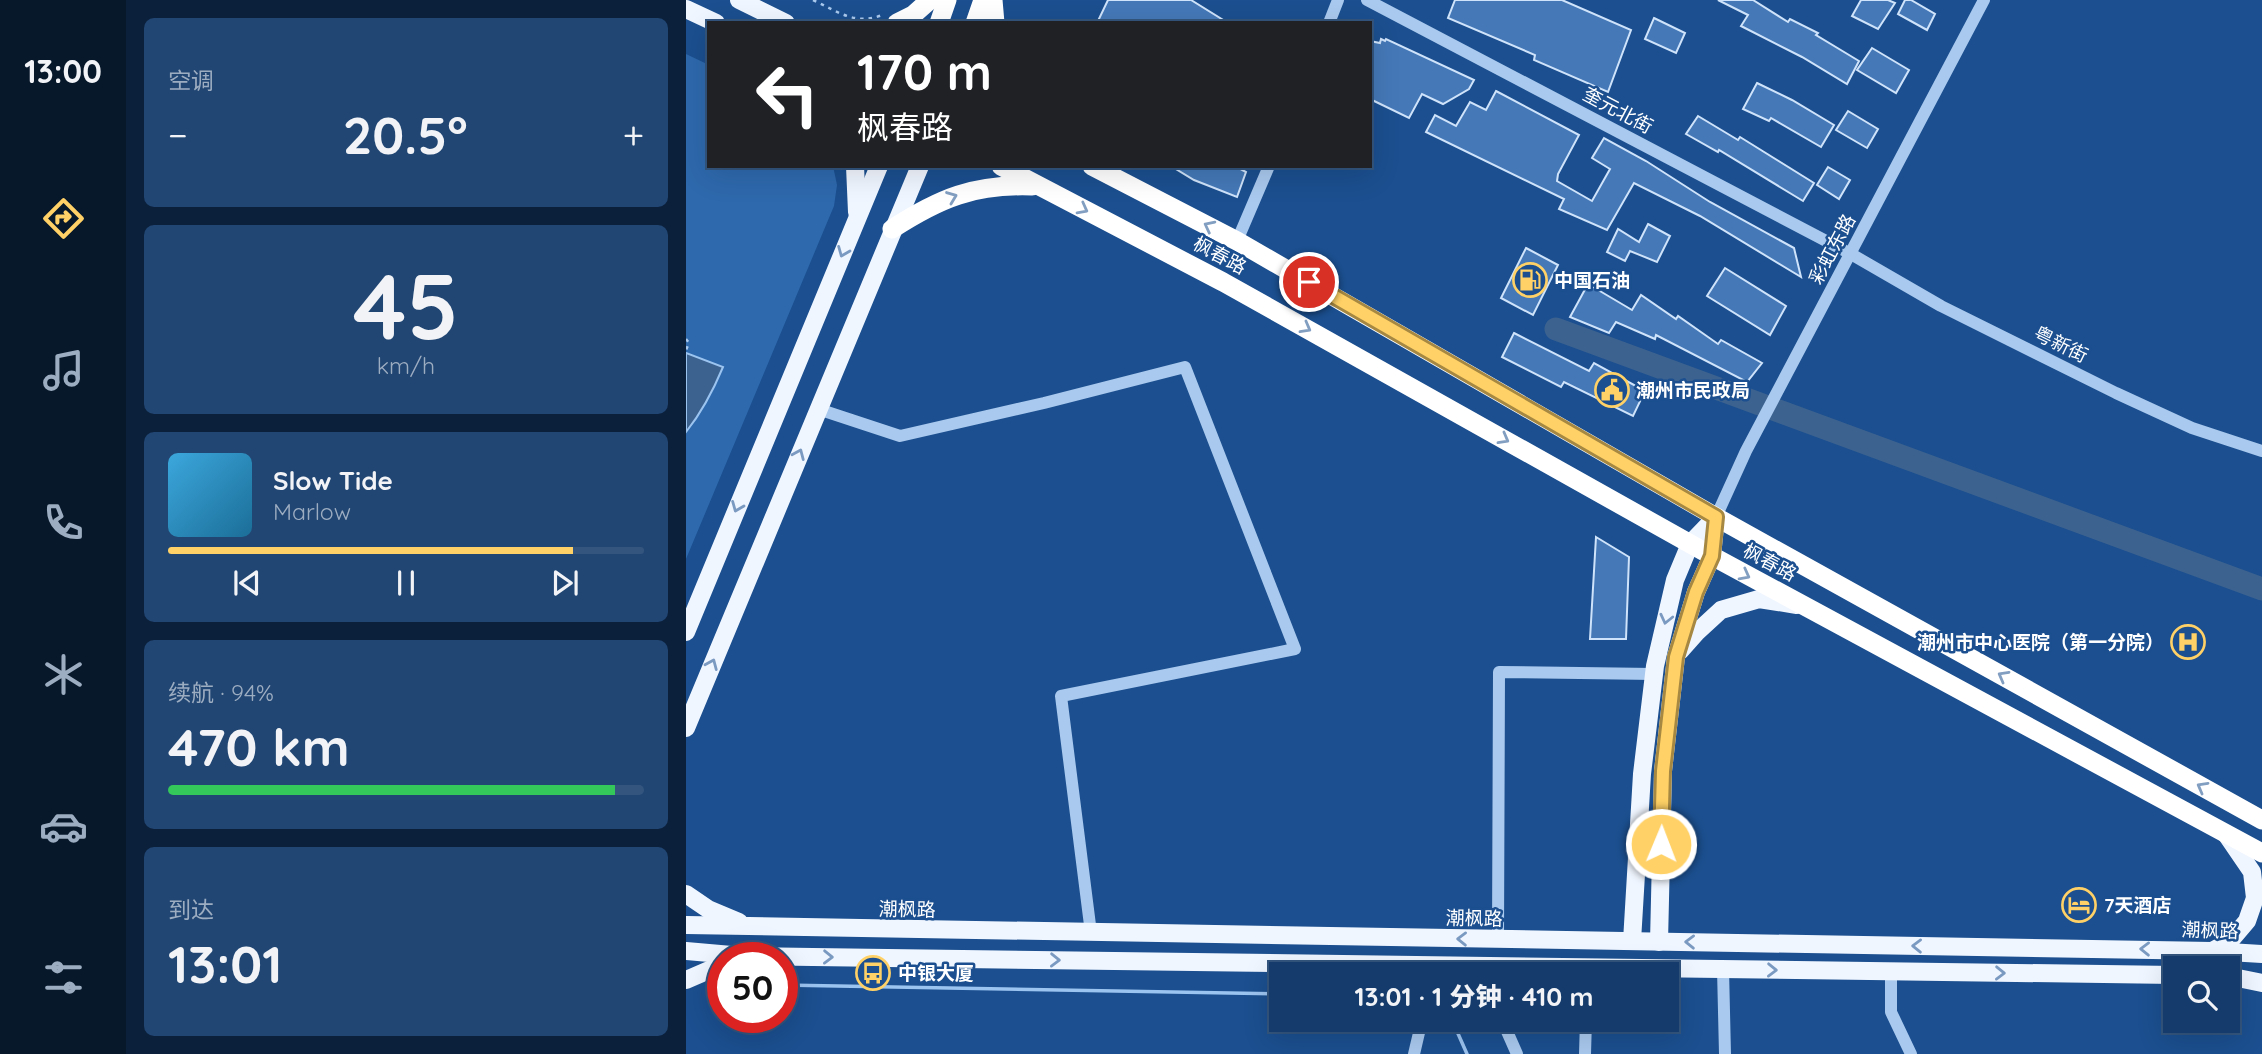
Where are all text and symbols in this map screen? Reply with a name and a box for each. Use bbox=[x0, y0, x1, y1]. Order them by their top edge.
text: 170 m bbox=[857, 41, 992, 102]
icon: left bbox=[742, 49, 833, 140]
text: 13:00 bbox=[24, 51, 102, 91]
text: 空调 bbox=[168, 66, 214, 95]
street label: 奎元北街 bbox=[1579, 82, 1657, 138]
text: 20.5° bbox=[343, 102, 468, 167]
text: 枫春路 bbox=[857, 107, 953, 147]
text: − bbox=[168, 111, 188, 159]
text: + bbox=[623, 111, 644, 159]
one-way arrow bbox=[946, 192, 958, 206]
icon: directions bbox=[39, 194, 88, 243]
one-way arrow bbox=[1076, 201, 1089, 214]
street label: 彩虹东路 bbox=[1804, 210, 1860, 288]
one-way arrow bbox=[1204, 221, 1216, 234]
street label: 枫春路 bbox=[1189, 231, 1251, 279]
one-way arrow bbox=[837, 245, 851, 257]
text: 45 bbox=[353, 248, 459, 362]
pin bbox=[1279, 252, 1339, 312]
fuel station icon: 中国石油 bbox=[1511, 261, 1549, 299]
icon: arrive bbox=[1290, 263, 1328, 301]
place label: 中国石油 bbox=[1554, 268, 1630, 292]
one-way arrow bbox=[1298, 320, 1311, 333]
street label: 粤新街 bbox=[2030, 321, 2092, 367]
icon: music bbox=[39, 346, 88, 395]
text: km/h bbox=[377, 351, 435, 380]
public building icon: 潮州市民政局 bbox=[1593, 371, 1631, 409]
place label: 潮州市民政局 bbox=[1636, 378, 1750, 402]
one-way arrow bbox=[1497, 431, 1509, 444]
one-way arrow bbox=[791, 449, 805, 461]
text: Slow Tide bbox=[273, 464, 393, 497]
text: Marlow bbox=[273, 497, 351, 526]
icon: phone bbox=[39, 498, 88, 547]
one-way arrow bbox=[732, 501, 746, 513]
street label: 枫春路 bbox=[1739, 538, 1801, 586]
icon: previous bbox=[228, 564, 266, 602]
icon: pause bbox=[387, 564, 425, 602]
icon: next bbox=[546, 564, 584, 602]
one-way arrow bbox=[1738, 566, 1750, 580]
one-way arrow bbox=[1659, 613, 1674, 625]
hospital icon: 潮州市中心医院（第一分院） bbox=[2169, 623, 2207, 661]
place label: 潮州市中心医院（第一分院） bbox=[1917, 630, 2164, 654]
icon: climate bbox=[39, 650, 88, 699]
one-way arrow bbox=[704, 659, 718, 672]
one-way arrow bbox=[1998, 671, 2011, 684]
text: 续航 · 94% bbox=[168, 678, 274, 707]
text: 470 km bbox=[168, 714, 350, 779]
one-way arrow bbox=[2197, 782, 2210, 795]
icon: car bbox=[39, 802, 88, 851]
position arrow bbox=[1624, 807, 1698, 881]
hotel icon: 7天酒店 bbox=[2060, 886, 2098, 924]
place label: 7天酒店 bbox=[2104, 893, 2171, 917]
text: 到达 bbox=[168, 895, 214, 924]
street label: 潮枫路 bbox=[878, 897, 936, 921]
street label: 潮枫路 bbox=[1445, 906, 1503, 930]
street label: 潮枫路 bbox=[2181, 917, 2239, 943]
text: 13:01 bbox=[168, 931, 283, 996]
one-way arrow bbox=[1457, 931, 1468, 946]
one-way arrow bbox=[1684, 934, 1695, 950]
one-way arrow bbox=[1912, 938, 1922, 954]
speed limit sign: 50 bbox=[707, 942, 798, 1033]
one-way arrow bbox=[2139, 942, 2150, 957]
one-way arrow bbox=[822, 950, 833, 965]
icon: filters bbox=[39, 953, 88, 1002]
one-way arrow bbox=[1050, 953, 1061, 968]
bus stop icon: 中银大厦 bbox=[854, 954, 892, 992]
map controls bbox=[2163, 956, 2240, 1033]
button: search bbox=[2163, 956, 2240, 1033]
place label: 中银大厦 bbox=[898, 961, 974, 985]
one-way arrow bbox=[1768, 962, 1778, 978]
one-way arrow bbox=[1995, 965, 2006, 981]
text: 13:01 · 1 分钟 · 410 m bbox=[1354, 980, 1594, 1013]

